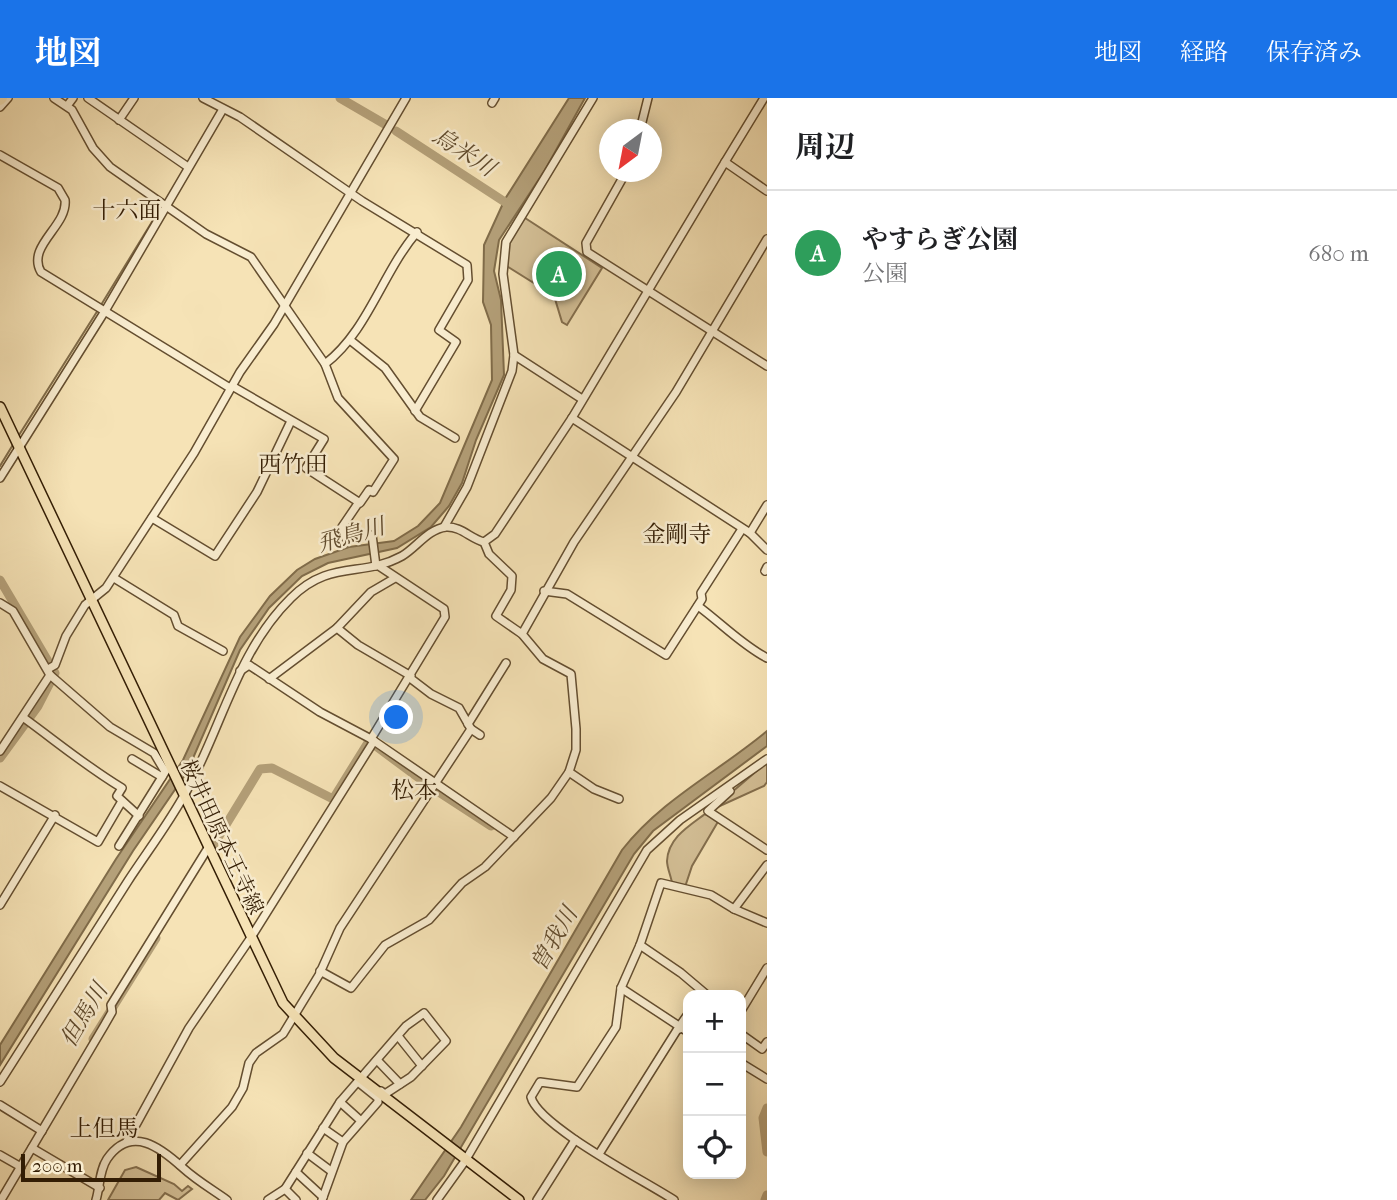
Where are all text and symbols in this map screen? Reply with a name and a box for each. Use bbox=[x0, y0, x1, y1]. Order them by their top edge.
text: 地図 bbox=[35, 34, 101, 73]
text: 地図 bbox=[1094, 38, 1142, 66]
text: 経路 bbox=[1180, 38, 1228, 66]
text: 保存済み bbox=[1266, 38, 1362, 66]
north arrow bbox=[599, 119, 662, 182]
water label: 烏米川 bbox=[428, 122, 503, 184]
text: 周辺 bbox=[795, 130, 855, 165]
district label: 十六面 bbox=[93, 197, 162, 224]
text: やすらぎ公園 bbox=[862, 224, 1018, 255]
text: A bbox=[811, 240, 825, 267]
text: 680 m bbox=[1308, 240, 1369, 267]
pin: A bbox=[536, 248, 582, 300]
text: 公園 bbox=[862, 260, 908, 287]
district label: 西竹田 bbox=[259, 451, 328, 478]
water label: 飛鳥川 bbox=[314, 512, 391, 557]
district label: 金剛寺 bbox=[643, 521, 712, 548]
your location bbox=[379, 700, 413, 734]
street label: 桜井田原本王寺線 bbox=[176, 756, 268, 918]
district label: 松本 bbox=[391, 777, 437, 804]
water label: 曽我川 bbox=[525, 900, 584, 976]
water label: 但馬川 bbox=[55, 976, 115, 1052]
map controls bbox=[683, 990, 746, 1179]
button: + bbox=[683, 990, 746, 1053]
button: − bbox=[683, 1053, 746, 1116]
district label: 上但馬 bbox=[70, 1115, 139, 1142]
button: locate bbox=[683, 1116, 746, 1179]
scale bar bbox=[21, 1151, 161, 1183]
text: 200 m bbox=[32, 1155, 83, 1177]

